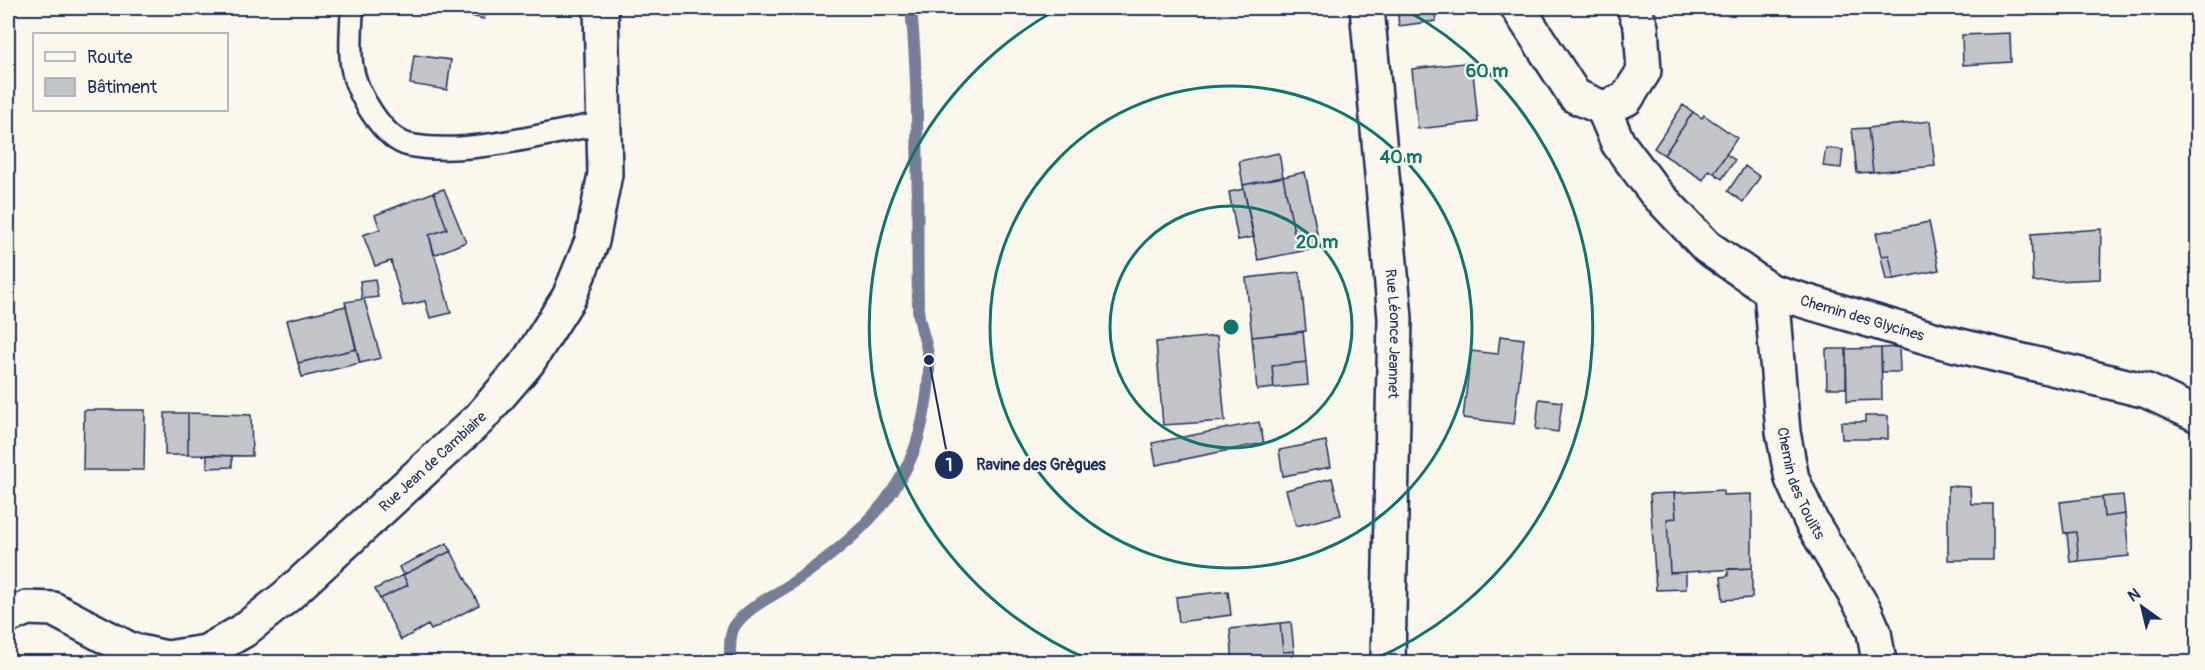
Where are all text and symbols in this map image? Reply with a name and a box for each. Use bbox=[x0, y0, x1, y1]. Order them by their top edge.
legend bbox=[33, 33, 228, 111]
text: Route bbox=[87, 46, 132, 69]
text: 60 m bbox=[1466, 60, 1508, 83]
text: Bâtiment bbox=[87, 76, 158, 99]
text: 40 m bbox=[1380, 146, 1422, 169]
text: 20 m bbox=[1296, 231, 1338, 254]
street label: Rue Léonce Jeannet bbox=[1381, 268, 1405, 400]
street label: Chemin des Glycines bbox=[1798, 291, 1927, 345]
centre of rings bbox=[1221, 317, 1241, 337]
street label: Rue Jean de Cambiaire bbox=[375, 407, 491, 516]
street label: Chemin des Toulits bbox=[1773, 427, 1829, 543]
callout: Ravine des Grègues bbox=[934, 448, 1118, 482]
text: 1 bbox=[945, 454, 953, 477]
text: Ravine des Grègues bbox=[976, 455, 1107, 475]
north arrow bbox=[2112, 577, 2172, 637]
text: N bbox=[2124, 584, 2144, 607]

